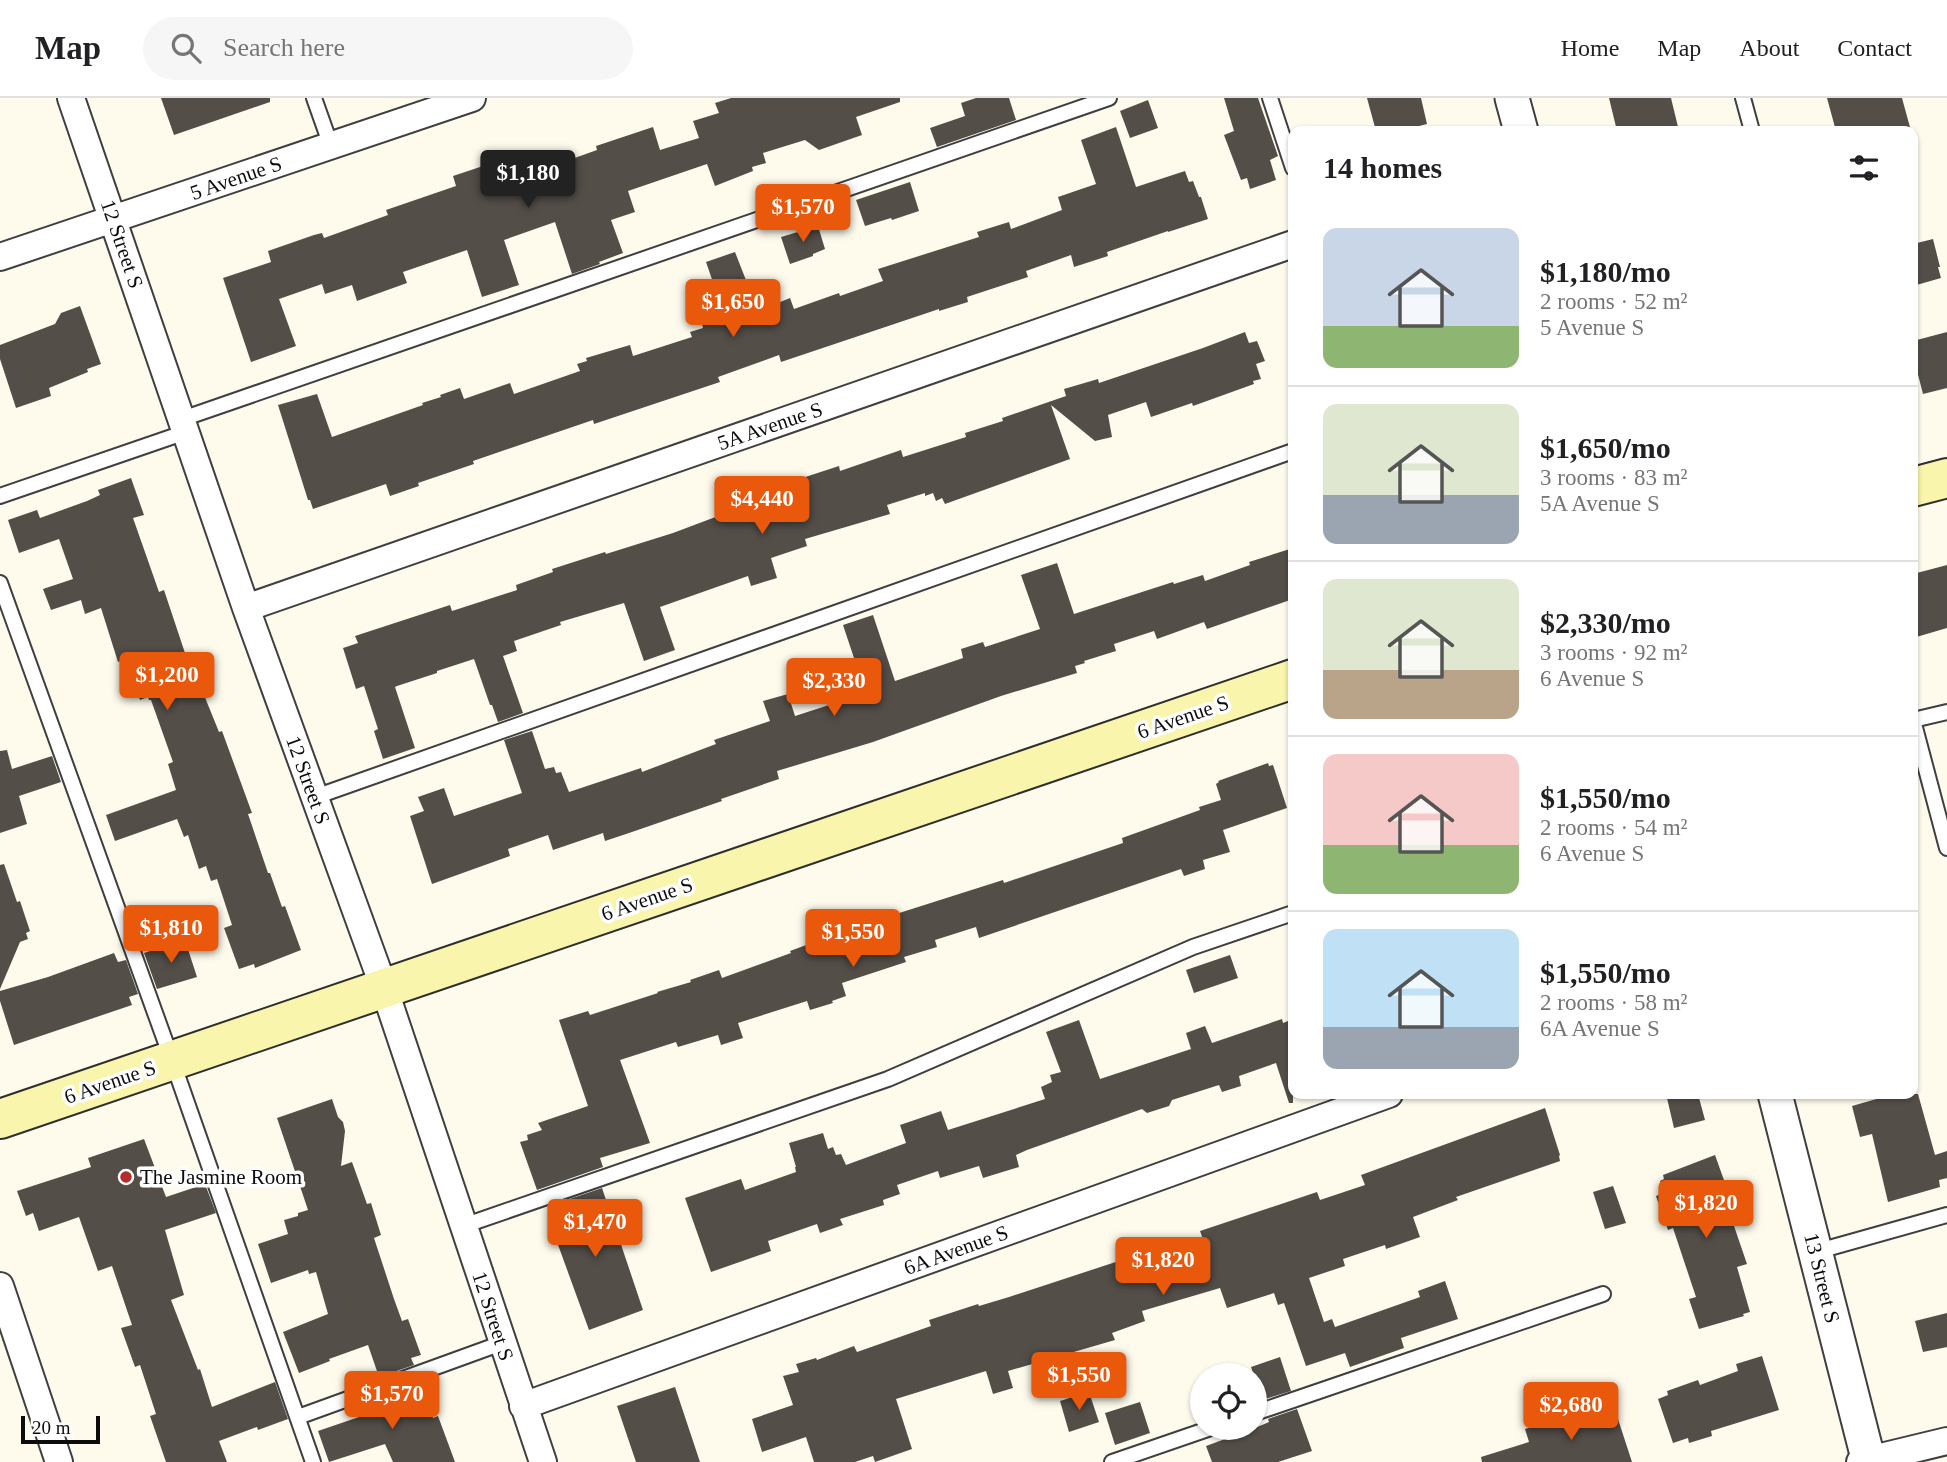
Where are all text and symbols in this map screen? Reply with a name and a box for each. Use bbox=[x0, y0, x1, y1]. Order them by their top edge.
search box bbox=[143, 17, 633, 80]
icon: search bbox=[167, 29, 205, 67]
text: Map bbox=[35, 30, 101, 66]
text: Search here bbox=[223, 33, 345, 62]
text: Home bbox=[1561, 35, 1619, 61]
text: Map bbox=[1657, 35, 1701, 61]
text: About bbox=[1739, 35, 1799, 61]
text: Contact bbox=[1837, 35, 1912, 61]
icon: filters bbox=[1845, 149, 1883, 187]
pin: $1,180 bbox=[471, 150, 585, 210]
street label: 5 Avenue S bbox=[187, 151, 285, 205]
text: 14 homes bbox=[1323, 151, 1442, 184]
text: $1,180 bbox=[496, 160, 560, 185]
pin: $1,570 bbox=[746, 184, 860, 244]
text: $1,570 bbox=[771, 194, 835, 219]
street label: 12 Street S bbox=[96, 197, 148, 291]
text: $1,180/mo bbox=[1540, 255, 1671, 288]
icon: home bbox=[1379, 256, 1463, 340]
pin: $1,650 bbox=[676, 280, 790, 339]
text: $1,650 bbox=[701, 289, 765, 314]
text: 2 rooms · 52 m² bbox=[1540, 289, 1687, 314]
text: 5 Avenue S bbox=[1540, 315, 1644, 340]
street label: 5A Avenue S bbox=[714, 397, 826, 455]
text: $1,650/mo bbox=[1540, 431, 1671, 464]
icon: home bbox=[1379, 432, 1463, 516]
text: 3 rooms · 83 m² bbox=[1540, 465, 1687, 490]
pin: $4,440 bbox=[705, 476, 819, 536]
text: $4,440 bbox=[730, 486, 794, 511]
text: 5A Avenue S bbox=[1540, 491, 1660, 516]
text: $2,330/mo bbox=[1540, 606, 1671, 639]
icon: home bbox=[1379, 607, 1463, 691]
text: 3 rooms · 92 m² bbox=[1540, 640, 1687, 665]
pin: $1,200 bbox=[110, 652, 224, 712]
pin: $2,330 bbox=[777, 658, 891, 718]
text: $1,200 bbox=[135, 662, 199, 687]
text: 6 Avenue S bbox=[1540, 666, 1644, 691]
text: $2,330 bbox=[802, 668, 866, 693]
street label: 6 Avenue S bbox=[1134, 690, 1232, 744]
street label: 12 Street S bbox=[281, 733, 335, 827]
text: $1,550/mo bbox=[1540, 781, 1671, 814]
icon: home bbox=[1379, 782, 1463, 866]
text: 2 rooms · 54 m² bbox=[1540, 815, 1687, 840]
text: 6 Avenue S bbox=[1540, 841, 1644, 866]
street label: 6 Avenue S bbox=[598, 872, 696, 926]
pin: $1,810 bbox=[114, 906, 228, 965]
pin: $1,550 bbox=[796, 910, 910, 969]
text: $1,810 bbox=[139, 915, 203, 940]
text: $1,550 bbox=[821, 919, 885, 944]
text: $1,550/mo bbox=[1540, 956, 1671, 989]
icon: home bbox=[1379, 957, 1463, 1041]
text: 2 rooms · 58 m² bbox=[1540, 990, 1687, 1015]
text: 6A Avenue S bbox=[1540, 1016, 1660, 1041]
street label: 6 Avenue S bbox=[61, 1055, 159, 1109]
place label: The Jasmine Room bbox=[140, 1165, 302, 1189]
marker: The Jasmine Room bbox=[118, 1169, 134, 1185]
pin: $1,820 bbox=[1649, 1180, 1763, 1240]
text: $1,820 bbox=[1674, 1190, 1738, 1215]
pin: $1,470 bbox=[538, 1200, 652, 1259]
text: $1,470 bbox=[563, 1209, 627, 1234]
street label: 6A Avenue S bbox=[901, 1220, 1011, 1280]
street label: 13 Street S bbox=[1799, 1230, 1845, 1326]
pin: $1,820 bbox=[1106, 1238, 1220, 1297]
text: $1,820 bbox=[1131, 1247, 1195, 1272]
street label: 12 Street S bbox=[467, 1268, 519, 1364]
pin: $1,550 bbox=[1022, 1352, 1136, 1412]
text: $1,550 bbox=[1047, 1362, 1111, 1387]
map controls bbox=[1190, 1363, 1267, 1440]
button: locate bbox=[1190, 1363, 1267, 1440]
pin: $1,570 bbox=[335, 1372, 449, 1431]
text: $1,570 bbox=[360, 1381, 424, 1406]
pin: $2,680 bbox=[1514, 1382, 1628, 1442]
text: $2,680 bbox=[1539, 1392, 1603, 1417]
scale bar bbox=[21, 1413, 100, 1445]
text: 20 m bbox=[32, 1417, 71, 1438]

